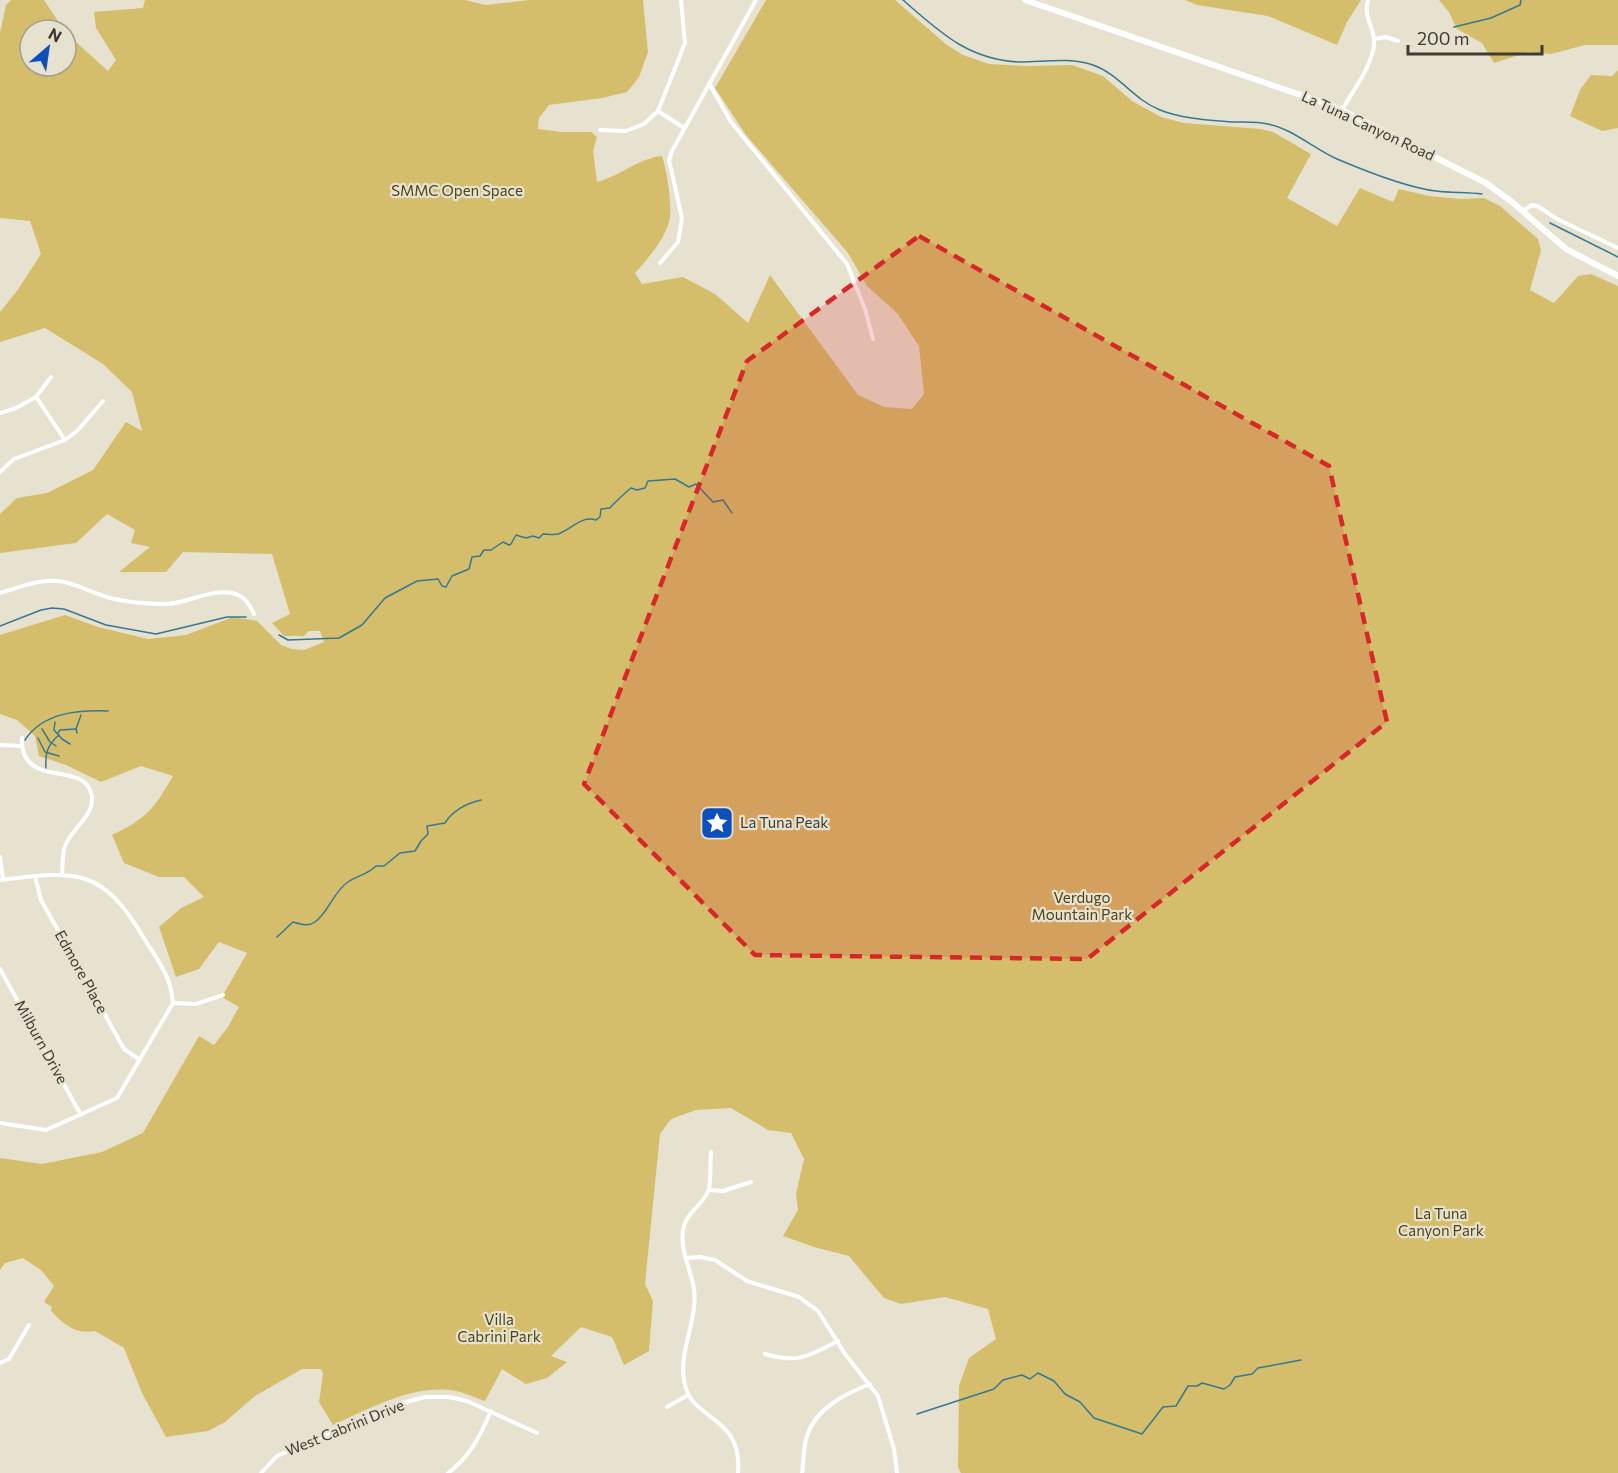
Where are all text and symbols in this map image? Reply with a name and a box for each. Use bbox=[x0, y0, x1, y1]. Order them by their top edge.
north arrow bbox=[18, 18, 78, 78]
scale bar bbox=[1408, 18, 1542, 56]
text: N bbox=[46, 23, 65, 46]
text: 200 m bbox=[1417, 27, 1470, 49]
street label: La Tuna Canyon Road bbox=[1299, 86, 1438, 164]
park label: SMMC Open Space bbox=[391, 181, 523, 199]
place icon: La Tuna Peak bbox=[699, 805, 735, 841]
place label: La Tuna Peak bbox=[740, 813, 828, 831]
park label: Verdugo Mountain Park bbox=[1032, 888, 1132, 923]
street label: Edmore Place bbox=[52, 927, 112, 1016]
street label: Milburn Drive bbox=[11, 996, 72, 1087]
park label: La Tuna Canyon Park bbox=[1398, 1204, 1484, 1239]
park label: Villa Cabrini Park bbox=[457, 1310, 541, 1345]
street label: West Cabrini Drive bbox=[283, 1395, 407, 1459]

